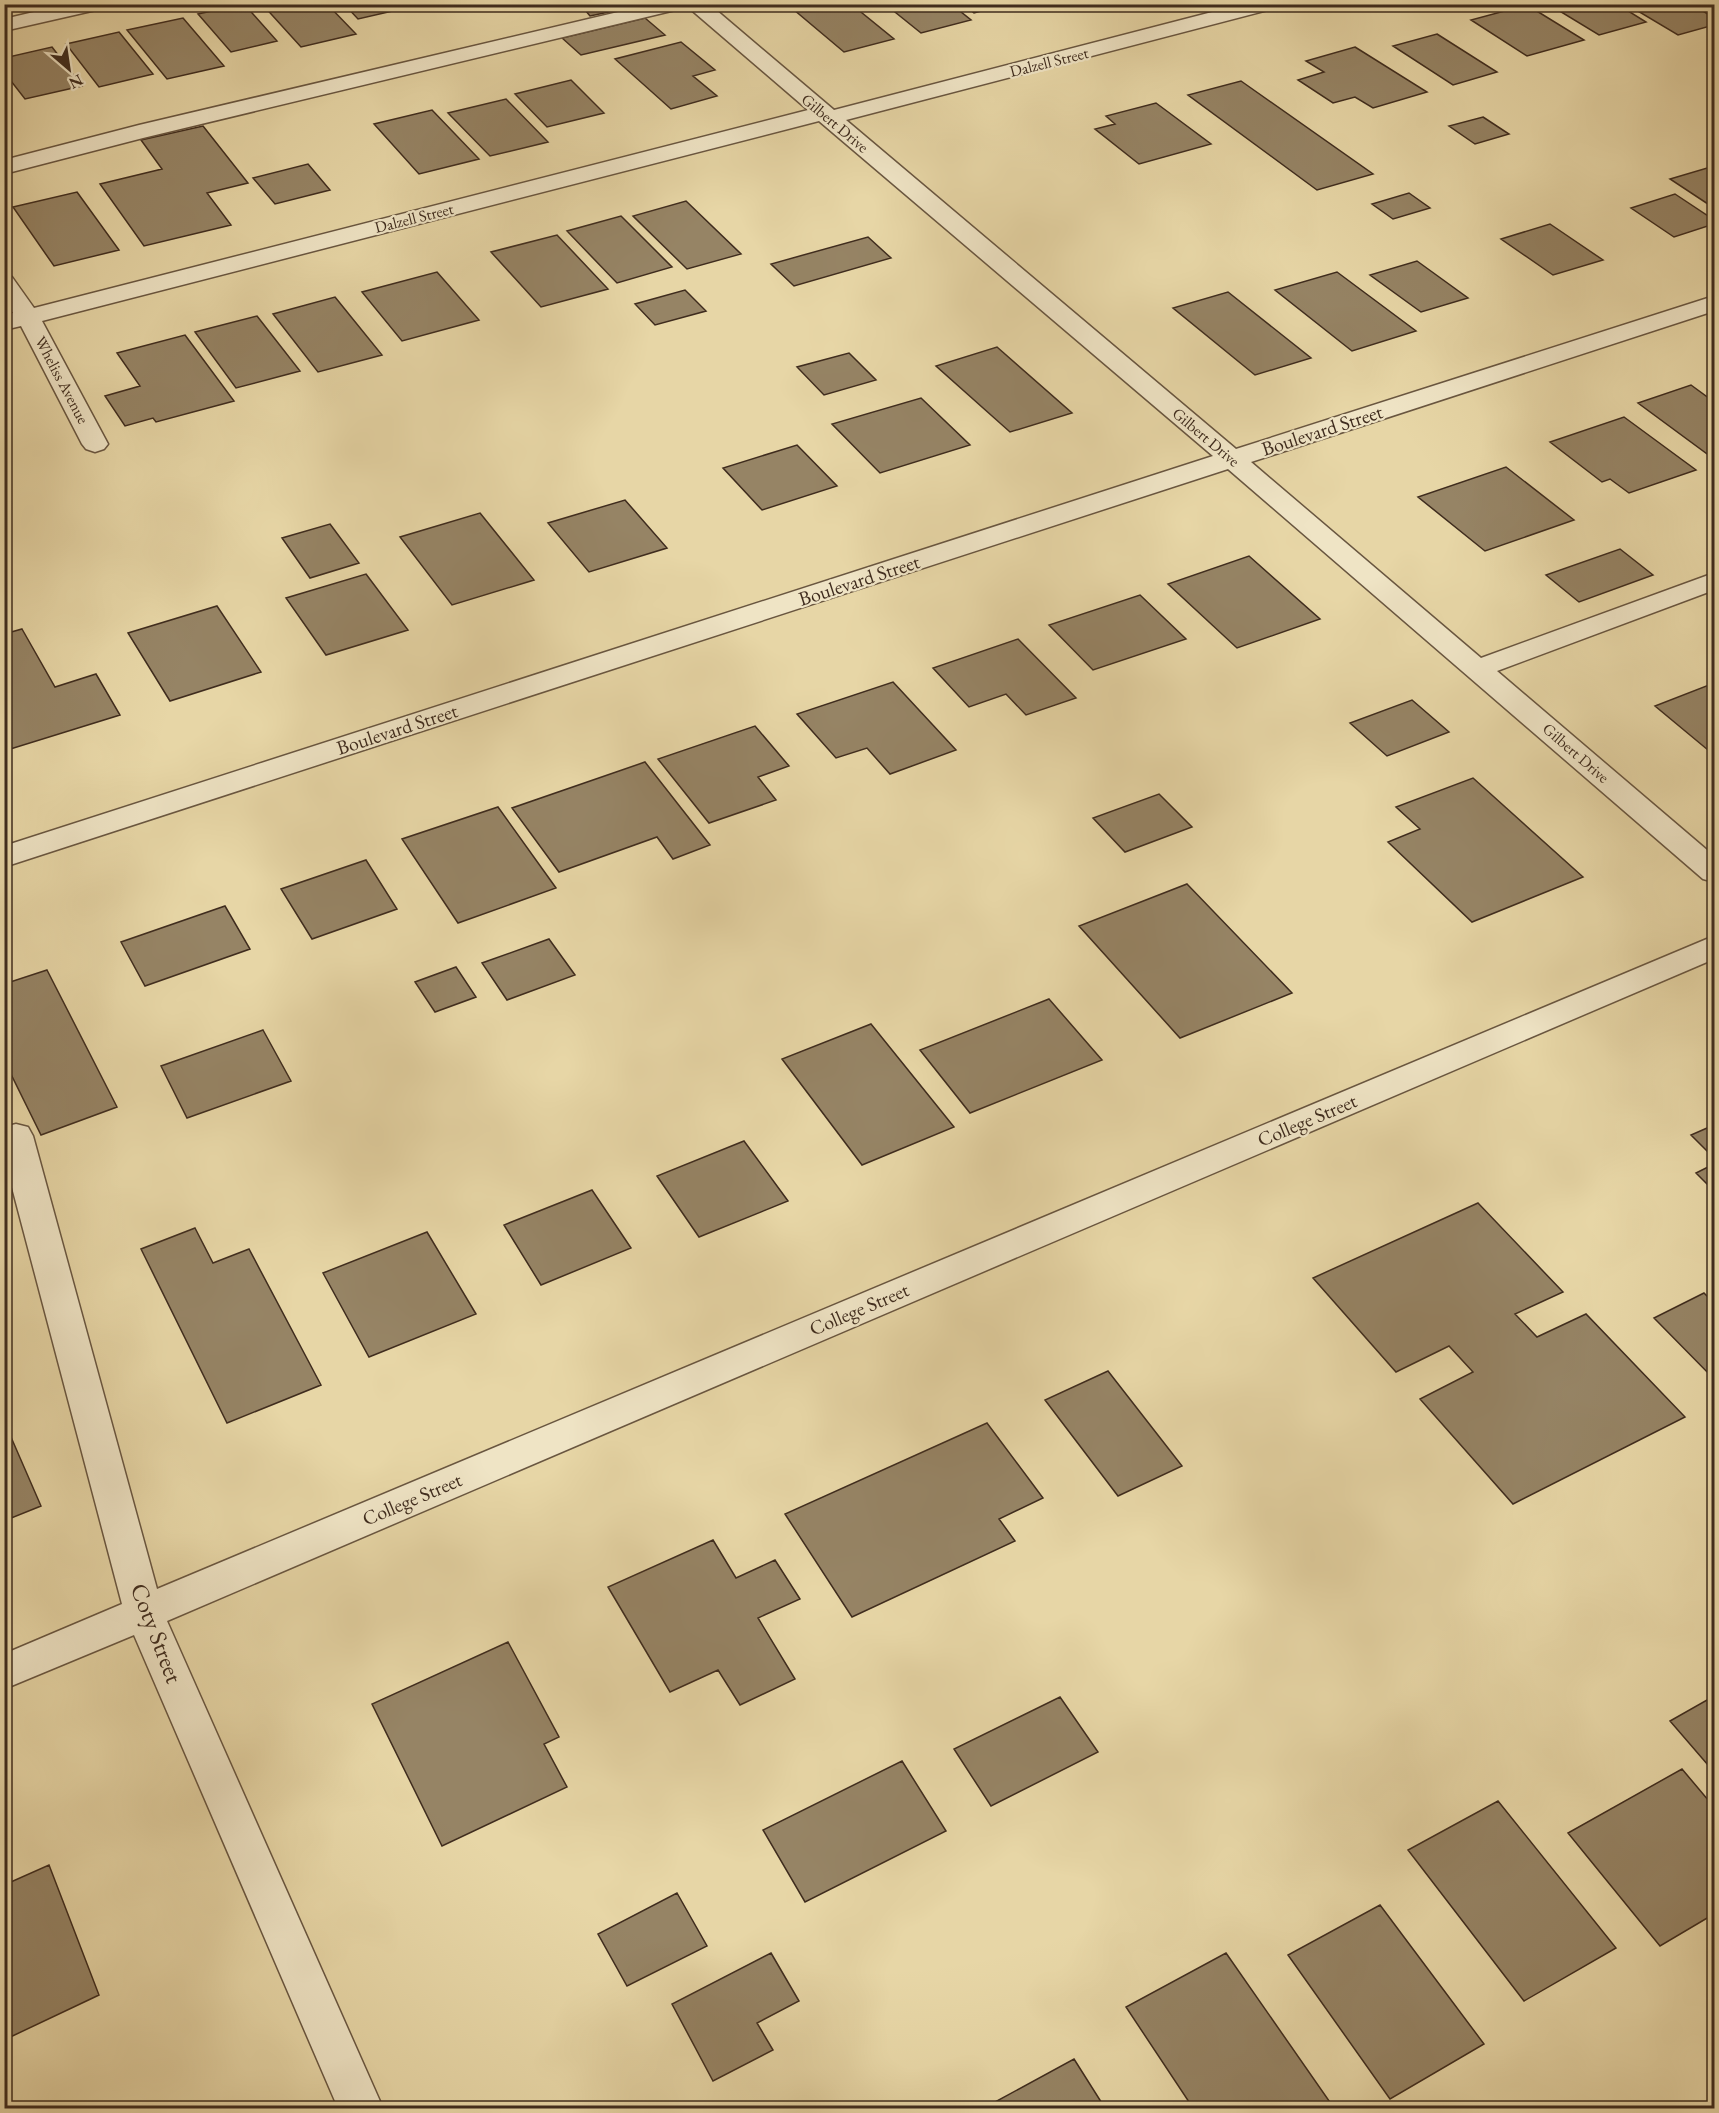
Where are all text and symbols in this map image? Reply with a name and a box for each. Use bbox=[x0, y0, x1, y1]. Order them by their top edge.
north arrow bbox=[39, 39, 99, 99]
street label: Dalzell Street bbox=[1007, 42, 1091, 82]
text: N bbox=[65, 69, 87, 94]
street label: Gilbert Drive bbox=[797, 89, 873, 157]
street label: Dalzell Street bbox=[372, 198, 456, 238]
street label: Wheliss Avenue bbox=[30, 333, 94, 427]
street label: Boulevard Street bbox=[1258, 398, 1387, 462]
street label: Gilbert Drive bbox=[1168, 403, 1244, 471]
street label: Boulevard Street bbox=[795, 548, 924, 612]
street label: Boulevard Street bbox=[333, 697, 462, 761]
street label: Gilbert Drive bbox=[1538, 718, 1614, 788]
street label: College Street bbox=[1253, 1087, 1361, 1153]
street label: College Street bbox=[805, 1276, 913, 1342]
street label: College Street bbox=[358, 1466, 466, 1532]
street label: Coty Street bbox=[124, 1579, 190, 1688]

